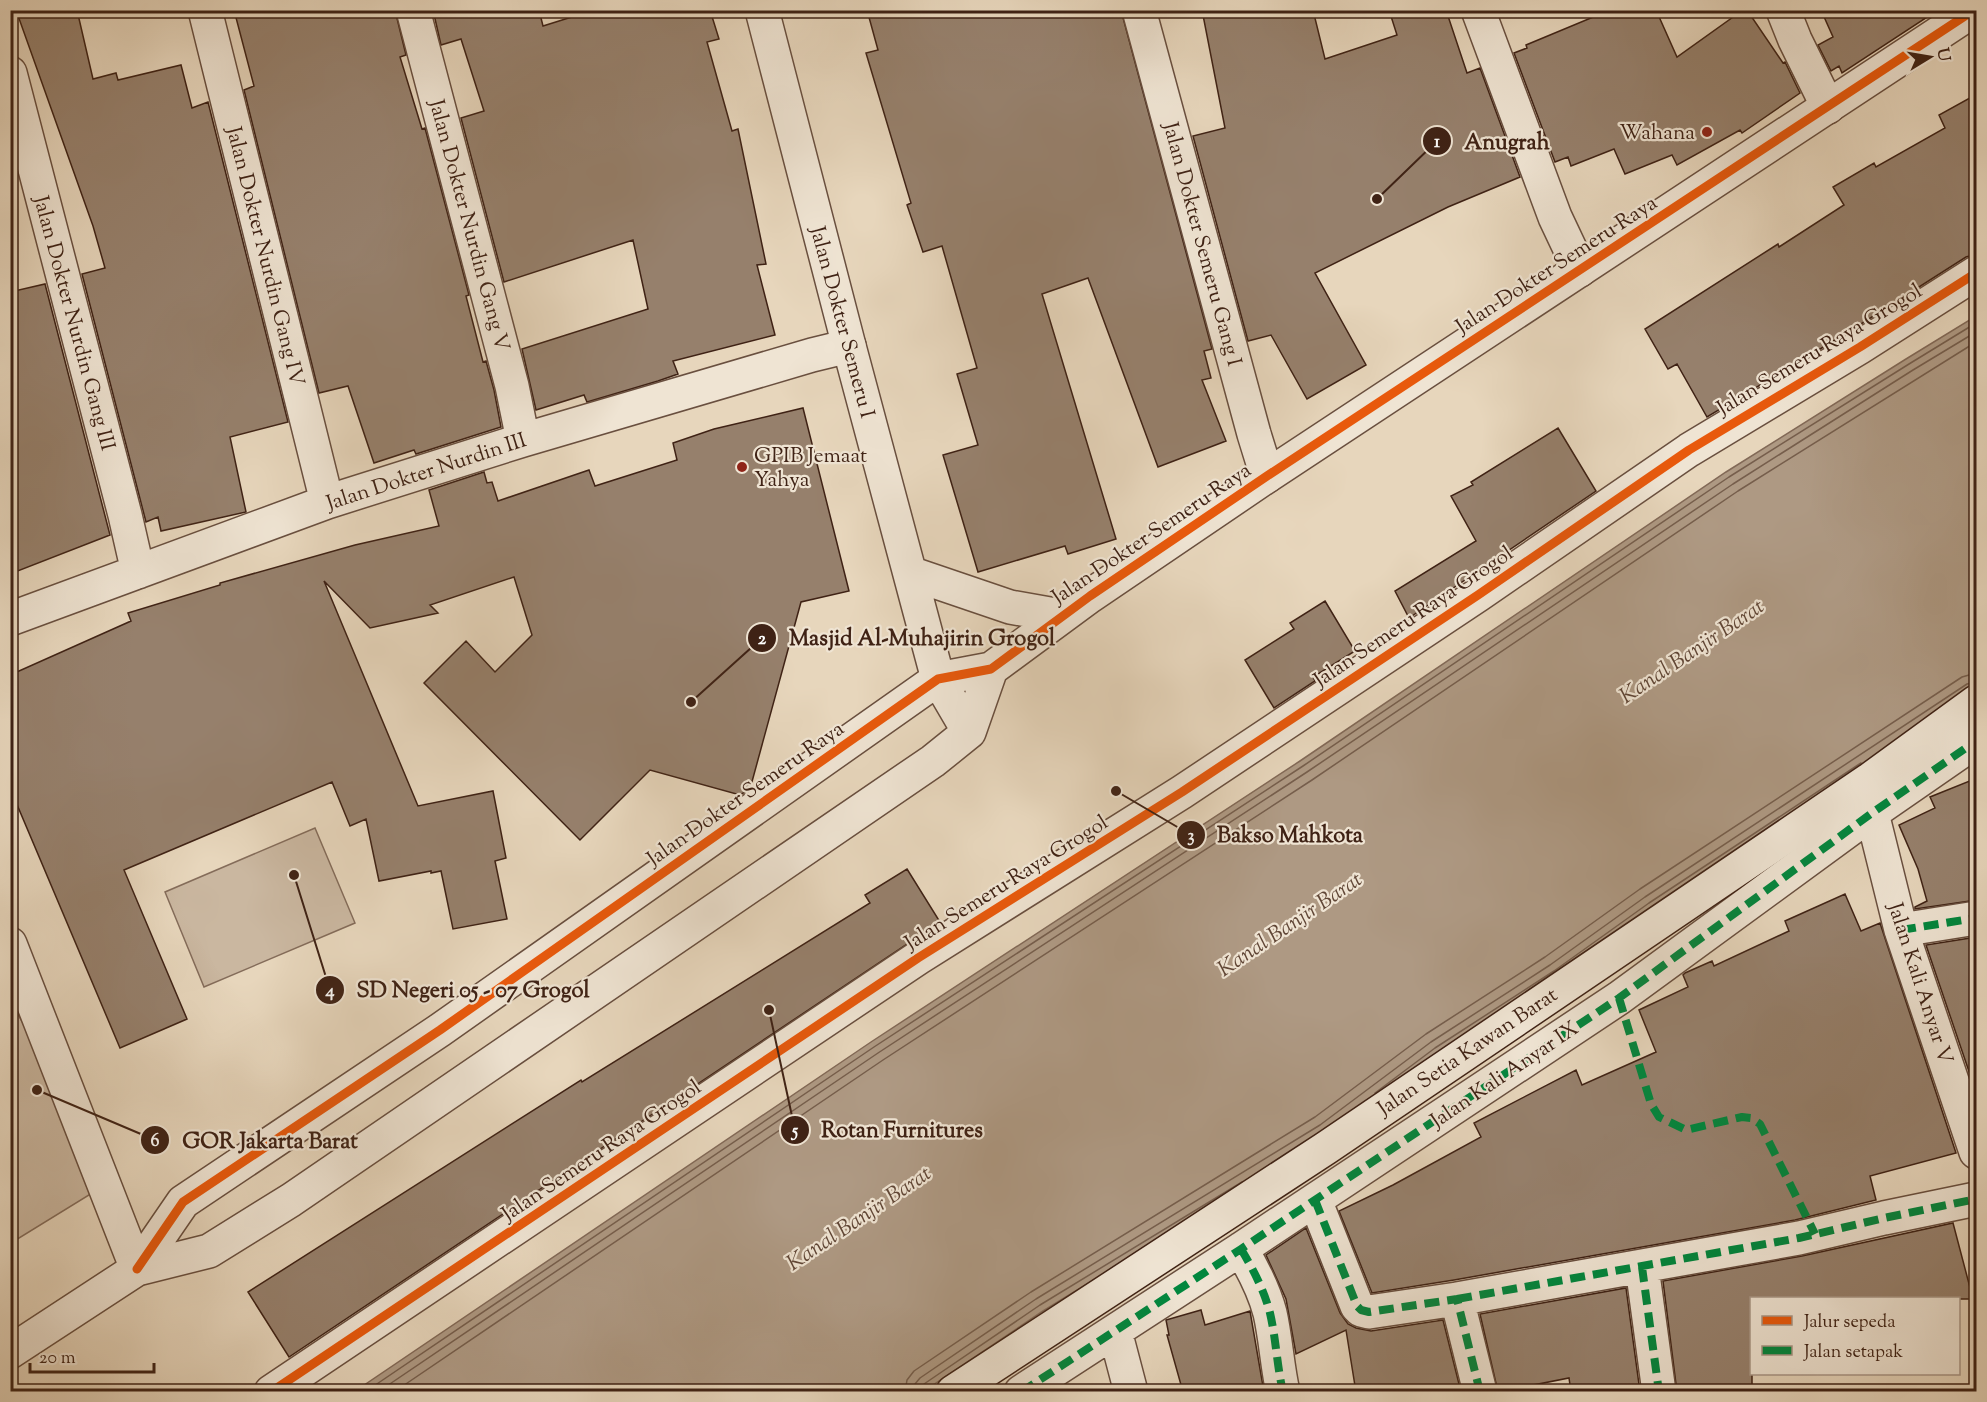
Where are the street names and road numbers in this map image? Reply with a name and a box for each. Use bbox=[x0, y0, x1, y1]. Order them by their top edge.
street label: Jalan Dokter Nurdin Gang V bbox=[420, 96, 516, 354]
street label: Jalan Dokter Semeru Gang I bbox=[1154, 118, 1248, 370]
street label: Jalan Dokter Nurdin Gang IV bbox=[217, 123, 311, 389]
street label: Jalan Dokter Semeru Raya bbox=[1450, 189, 1664, 343]
street label: Jalan Dokter Nurdin Gang III bbox=[24, 192, 122, 454]
street label: Jalan Dokter Semeru I bbox=[801, 222, 881, 422]
street label: Jalan Semeru Raya Grogol bbox=[1711, 277, 1929, 425]
street label: Jalan Dokter Nurdin III bbox=[322, 426, 531, 520]
street label: Jalan Dokter Semeru Raya bbox=[1045, 456, 1258, 613]
street label: Jalan Semeru Raya Grogol bbox=[1308, 539, 1520, 696]
street label: Jalan Dokter Semeru Raya bbox=[640, 715, 851, 875]
street label: Jalan Semeru Raya Grogol bbox=[899, 809, 1115, 959]
street label: Jalan Kali Anyar V bbox=[1879, 898, 1959, 1068]
street label: Jalan Setia Kawan Barat bbox=[1371, 981, 1564, 1125]
street label: Jalan Kali Anyar IX bbox=[1424, 1015, 1585, 1137]
street label: Jalan Semeru Raya Grogol bbox=[496, 1073, 708, 1230]

